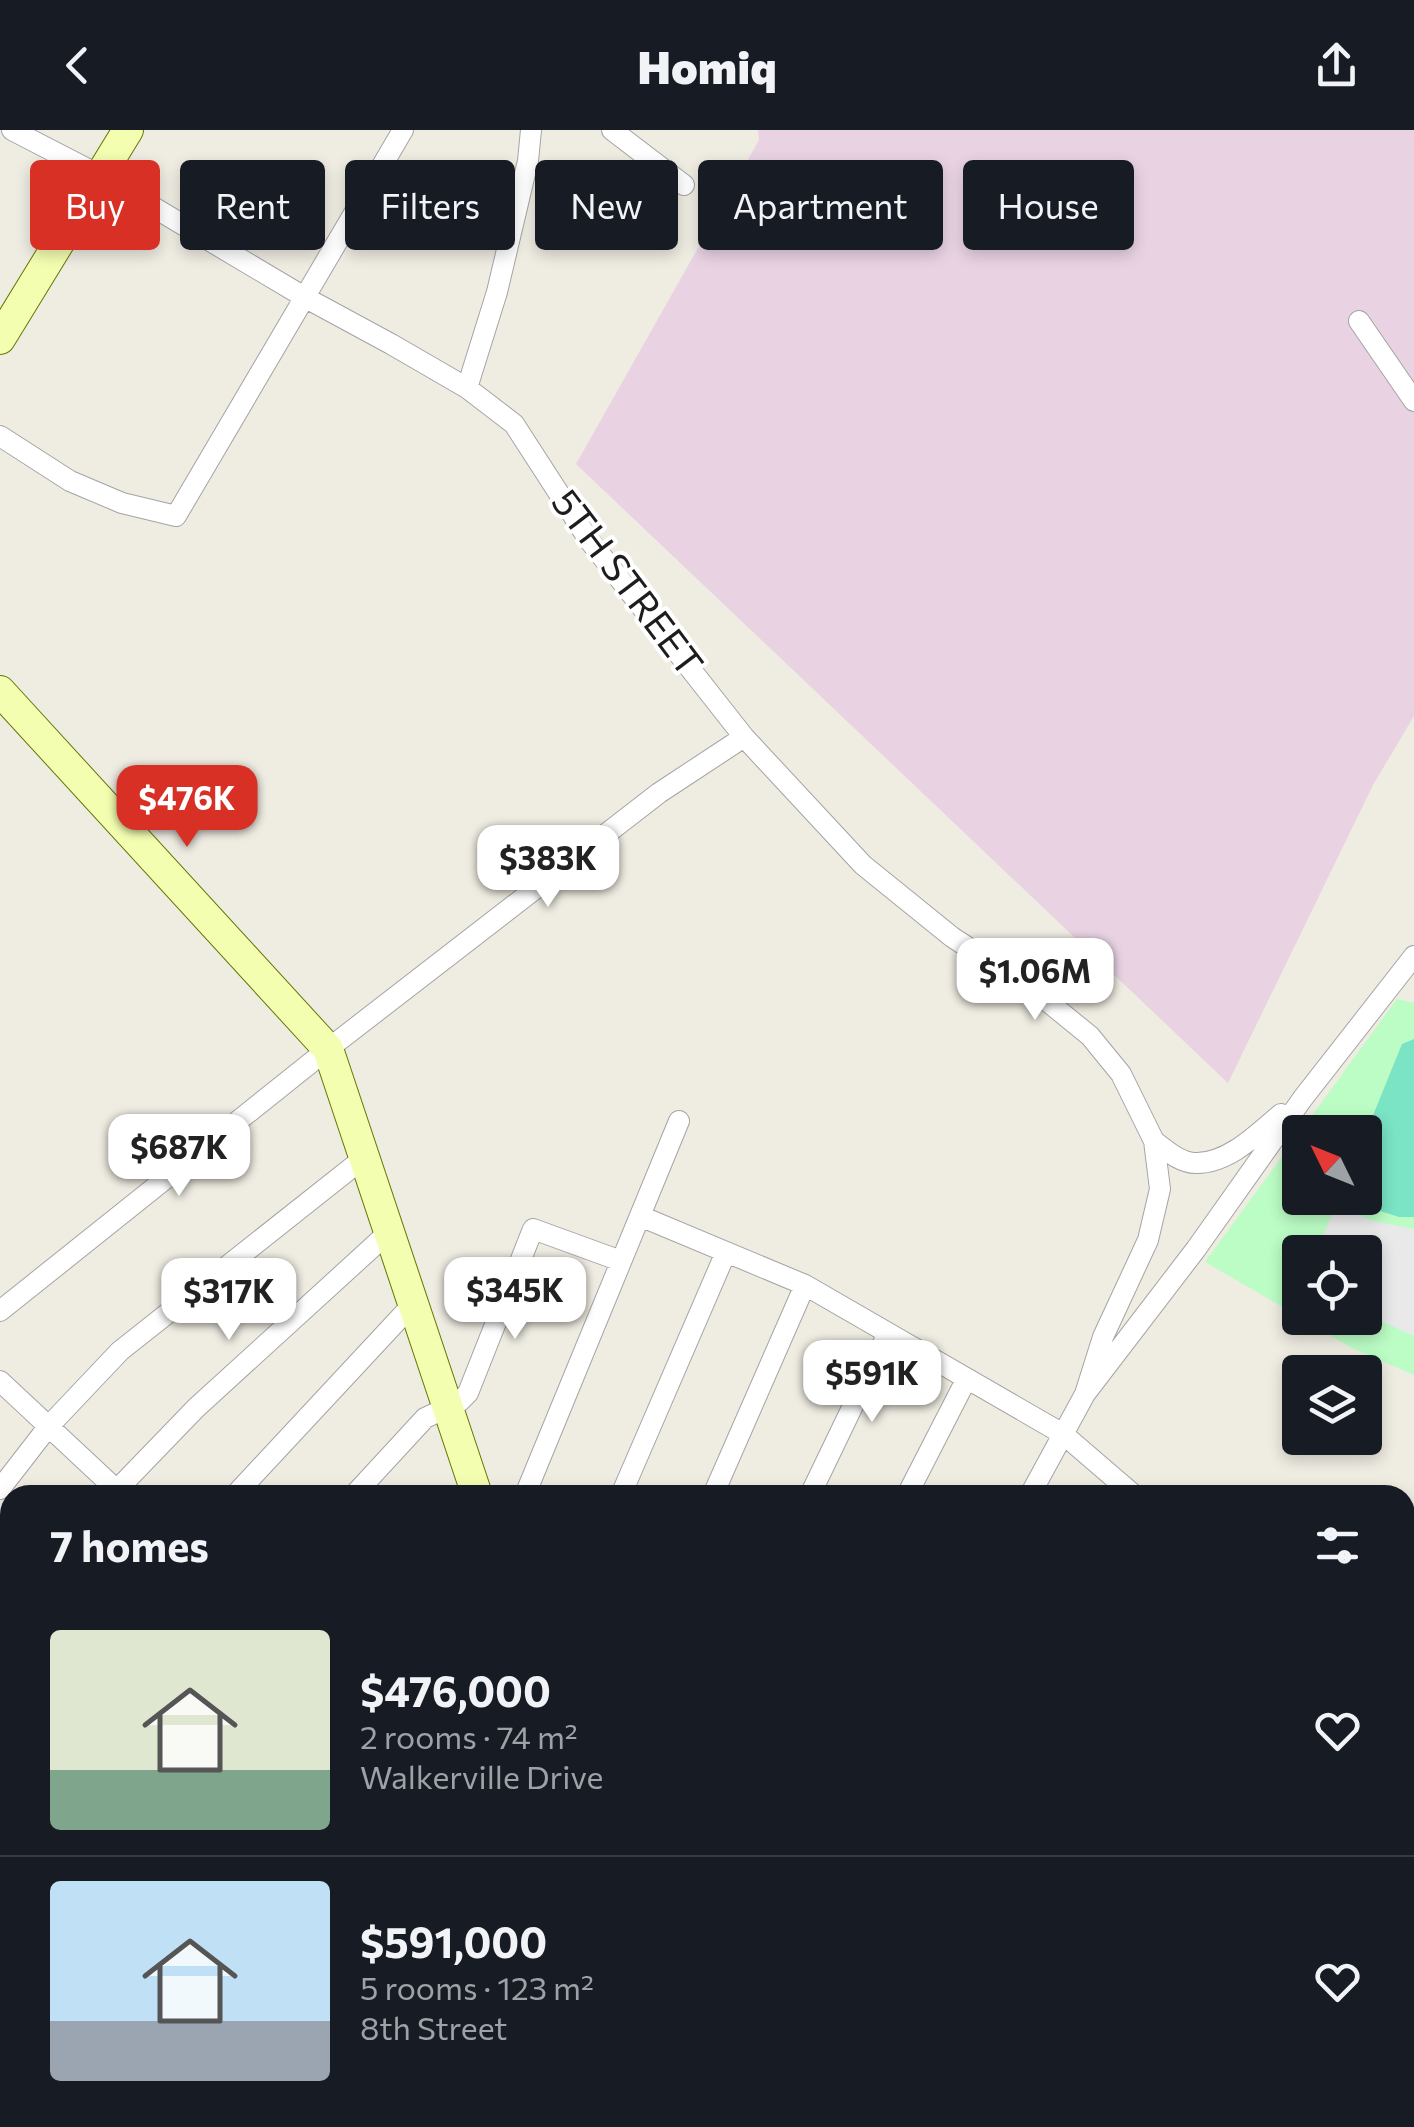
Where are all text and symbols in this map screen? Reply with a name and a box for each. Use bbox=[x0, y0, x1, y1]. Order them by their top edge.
icon: back bbox=[50, 38, 105, 93]
text: Homiq bbox=[637, 38, 777, 93]
icon: share bbox=[1309, 38, 1364, 93]
chip: Buy bbox=[30, 160, 160, 250]
chip: Rent bbox=[180, 160, 325, 250]
chip: Filters bbox=[345, 160, 515, 250]
chip: New bbox=[535, 160, 678, 250]
chip: Apartment bbox=[698, 160, 943, 250]
chip: House bbox=[963, 160, 1134, 250]
street label: 5TH STREET bbox=[543, 479, 715, 684]
pin: $476K bbox=[117, 765, 257, 850]
text: $476K bbox=[139, 777, 235, 817]
pin: $383K bbox=[478, 825, 618, 910]
text: $383K bbox=[499, 837, 597, 877]
pin: $1.06M bbox=[954, 938, 1116, 1023]
text: $1.06M bbox=[979, 950, 1091, 990]
pin: $687K bbox=[109, 1114, 249, 1199]
north arrow bbox=[1282, 1115, 1382, 1215]
map controls bbox=[1282, 1115, 1382, 1455]
text: $687K bbox=[130, 1126, 228, 1166]
button: locate bbox=[1282, 1235, 1382, 1335]
pin: $345K bbox=[445, 1257, 585, 1342]
pin: $317K bbox=[159, 1258, 299, 1343]
text: $345K bbox=[466, 1269, 564, 1309]
text: $317K bbox=[183, 1270, 275, 1310]
pin: $591K bbox=[802, 1340, 942, 1425]
text: $591K bbox=[825, 1352, 919, 1392]
button: layers bbox=[1282, 1355, 1382, 1455]
icon: filters bbox=[1310, 1518, 1365, 1573]
text: 7 homes bbox=[50, 1519, 209, 1571]
text: $476,000 bbox=[360, 1664, 551, 1716]
icon: home bbox=[130, 1670, 250, 1790]
icon: heart bbox=[1310, 1703, 1365, 1758]
text: 2 rooms · 74 m² bbox=[360, 1716, 578, 1756]
text: Walkerville Drive bbox=[360, 1756, 603, 1796]
text: $591,000 bbox=[360, 1915, 547, 1967]
icon: home bbox=[130, 1921, 250, 2041]
icon: heart bbox=[1310, 1954, 1365, 2009]
text: 5 rooms · 123 m² bbox=[360, 1967, 594, 2007]
text: 8th Street bbox=[360, 2007, 507, 2047]

